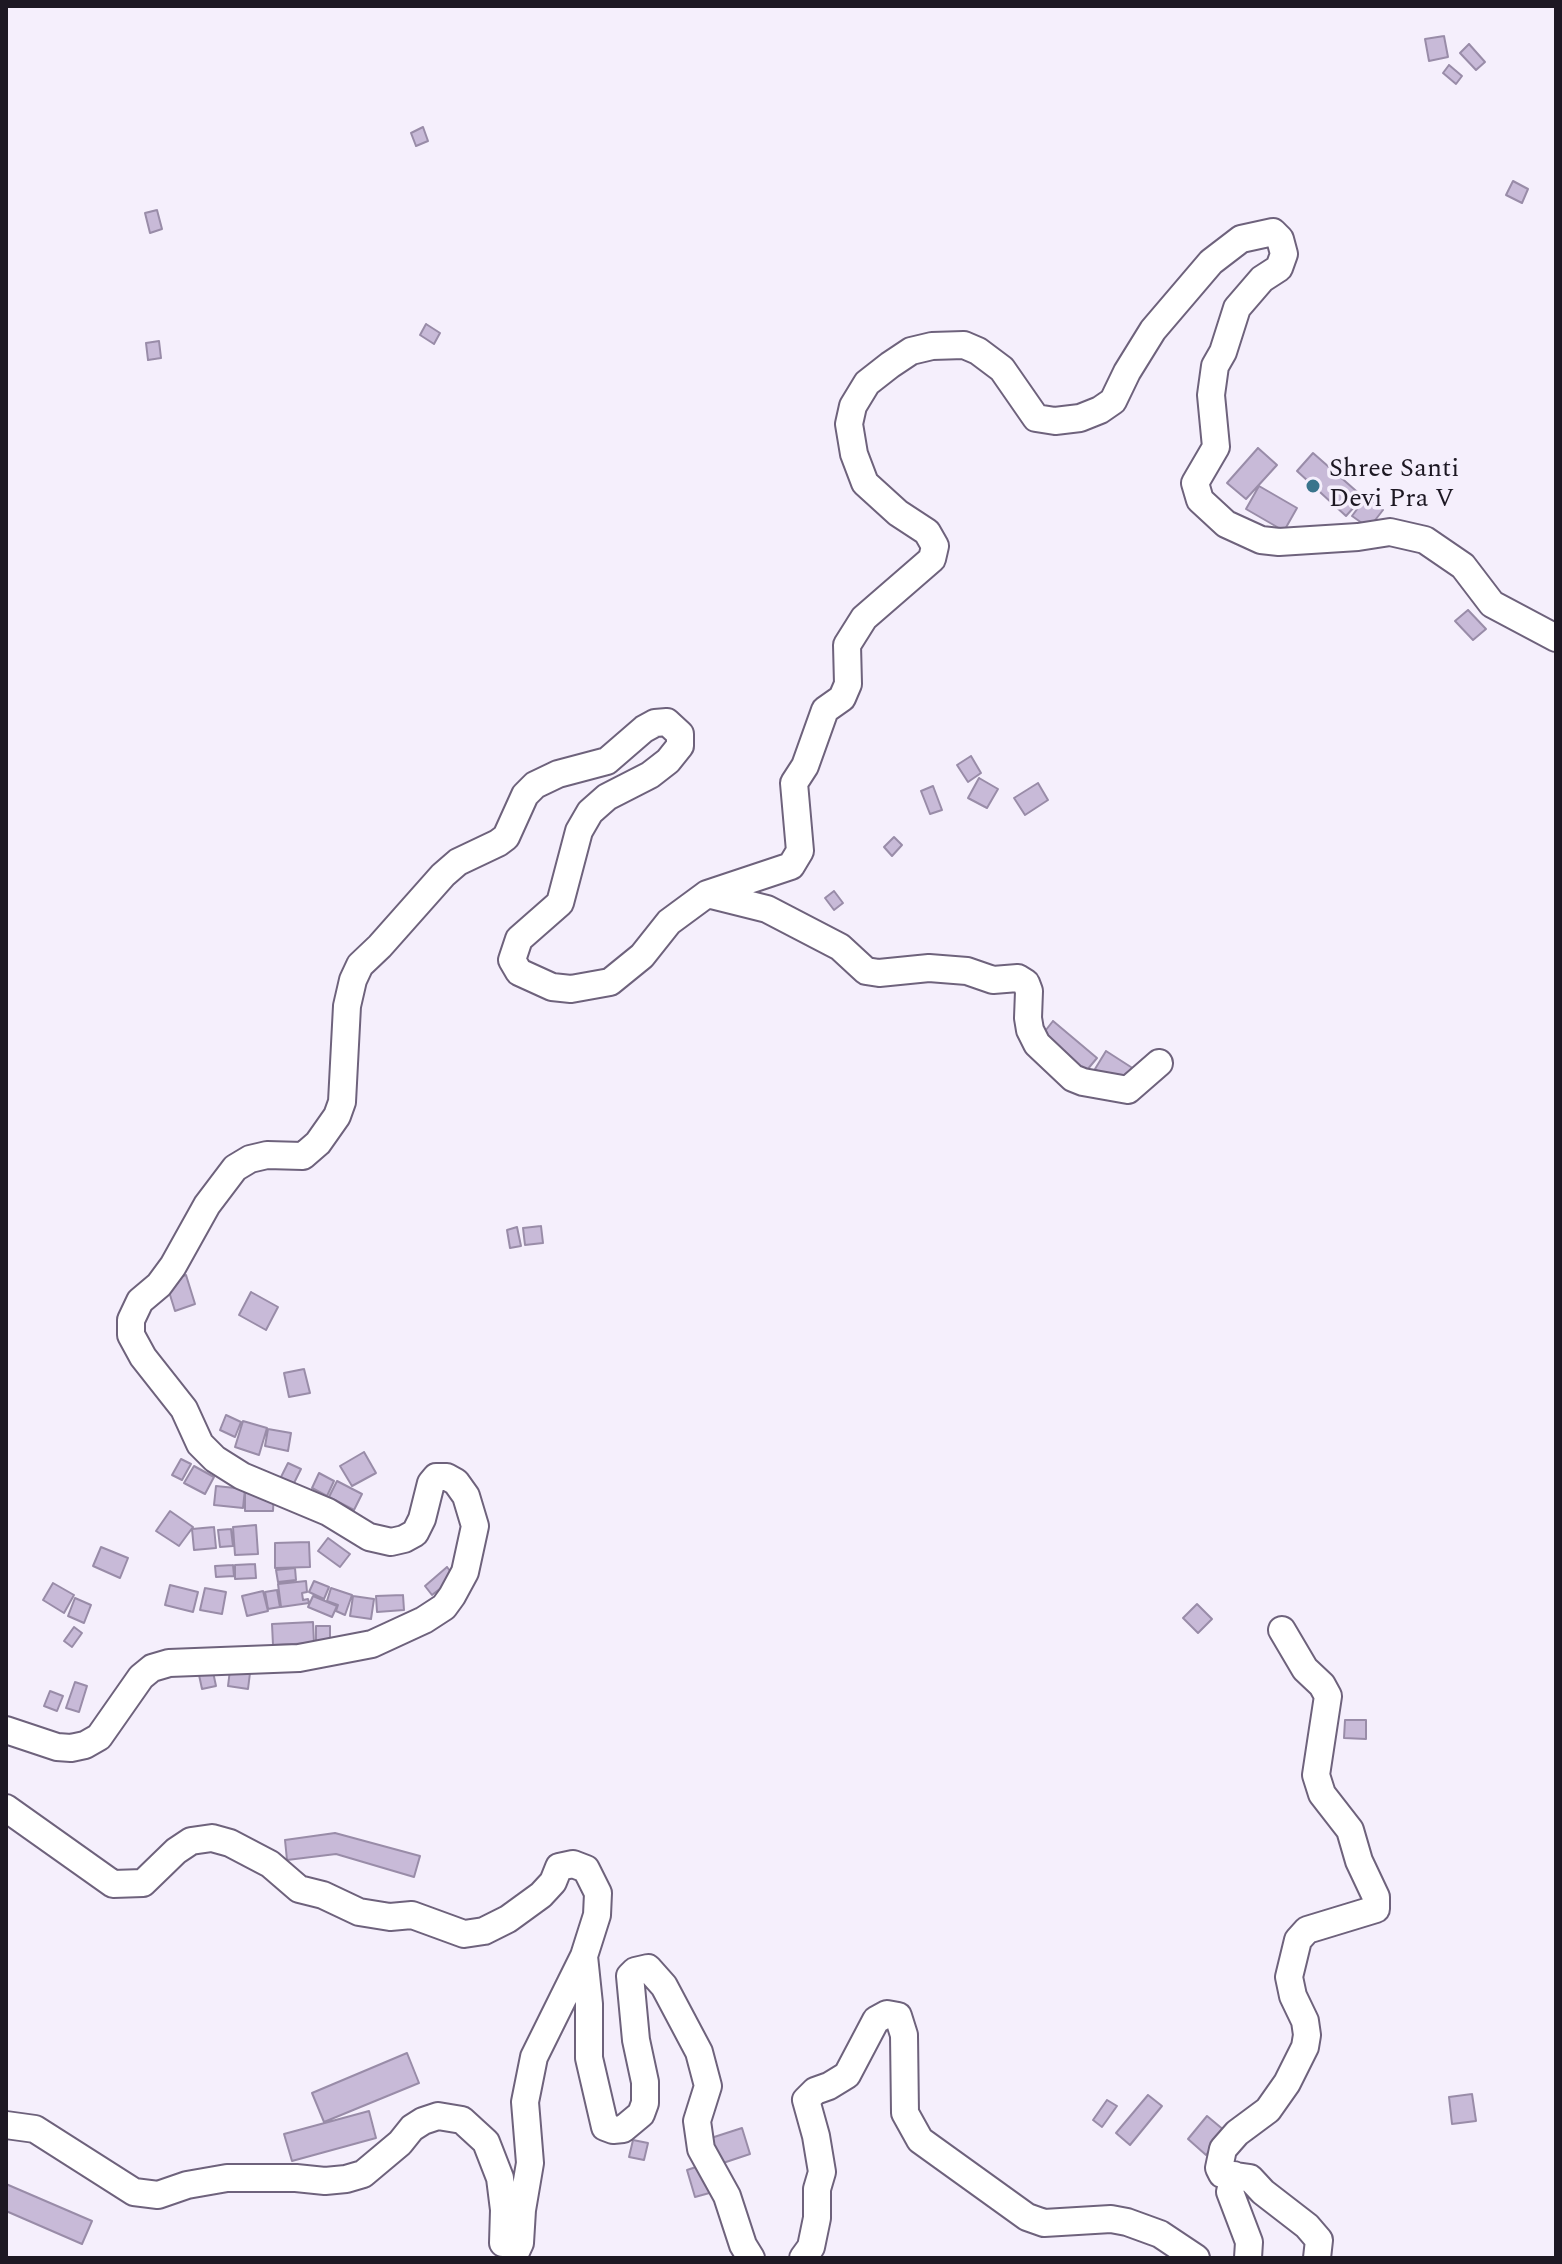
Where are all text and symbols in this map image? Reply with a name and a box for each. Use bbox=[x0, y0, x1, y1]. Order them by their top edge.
place label: Shree Santi Devi Pra V bbox=[1329, 455, 1459, 516]
marker: Shree Santi Devi Pra V bbox=[1304, 477, 1322, 495]

